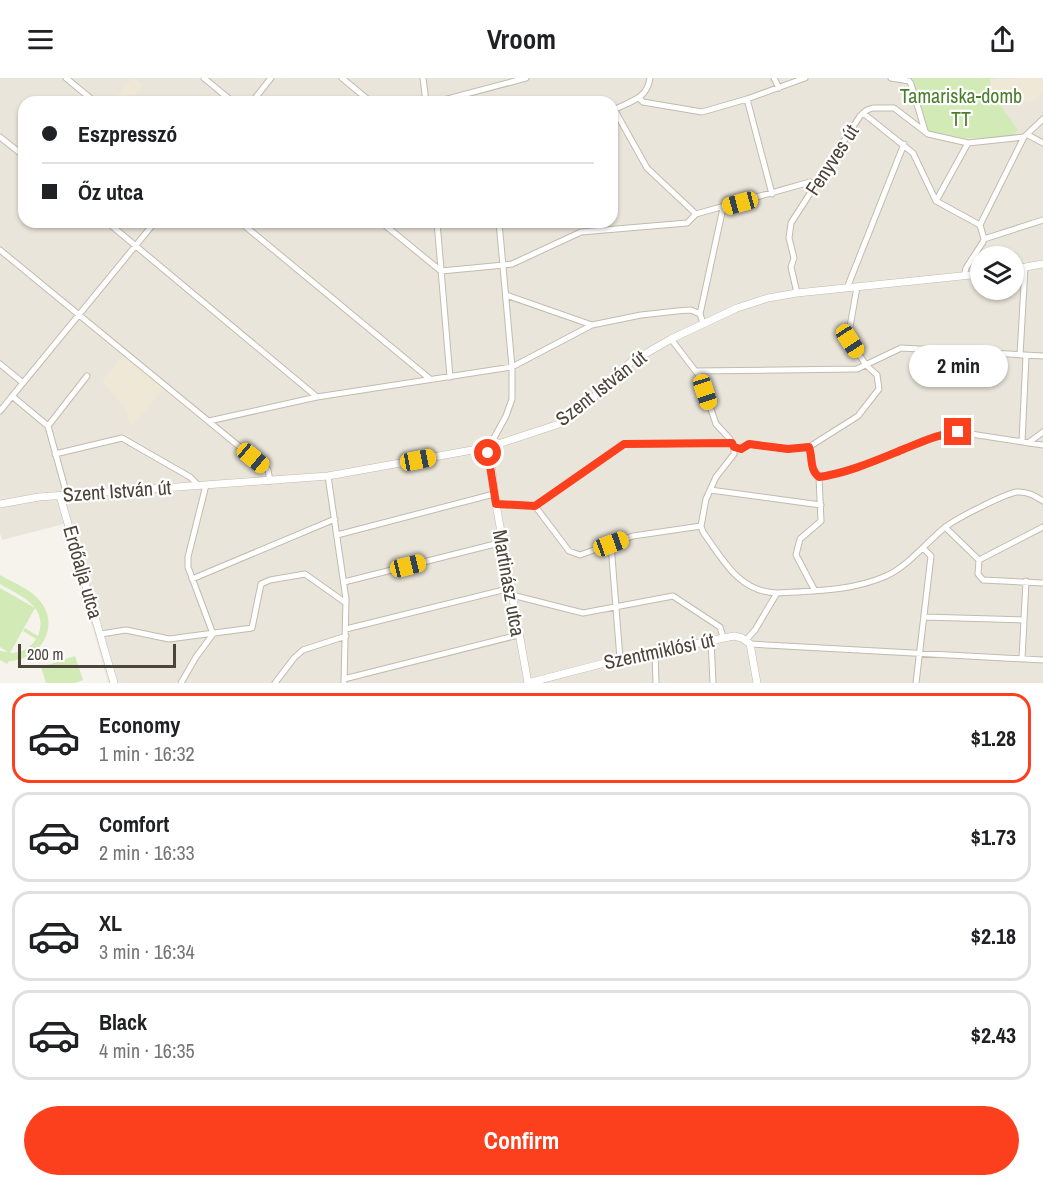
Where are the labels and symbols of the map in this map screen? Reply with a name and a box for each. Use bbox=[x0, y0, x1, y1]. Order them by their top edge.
park label: Tamariska-domb TT bbox=[900, 82, 1022, 132]
street label: Fenyves út bbox=[799, 119, 865, 200]
car bbox=[720, 190, 760, 216]
car bbox=[833, 321, 867, 361]
street label: Szent István út bbox=[550, 343, 652, 432]
callout: 2 min bbox=[908, 345, 1008, 387]
car bbox=[691, 372, 719, 412]
route end bbox=[944, 418, 971, 445]
route start bbox=[474, 439, 501, 466]
car bbox=[233, 440, 273, 476]
car bbox=[399, 448, 437, 472]
street label: Szent István út bbox=[62, 473, 172, 508]
street label: Erdőalja utca bbox=[57, 522, 110, 622]
street label: Martinász utca bbox=[487, 528, 532, 638]
car bbox=[591, 529, 631, 559]
car bbox=[388, 553, 428, 579]
street label: Szentmiklósi út bbox=[601, 626, 717, 675]
scale bar bbox=[18, 641, 176, 668]

